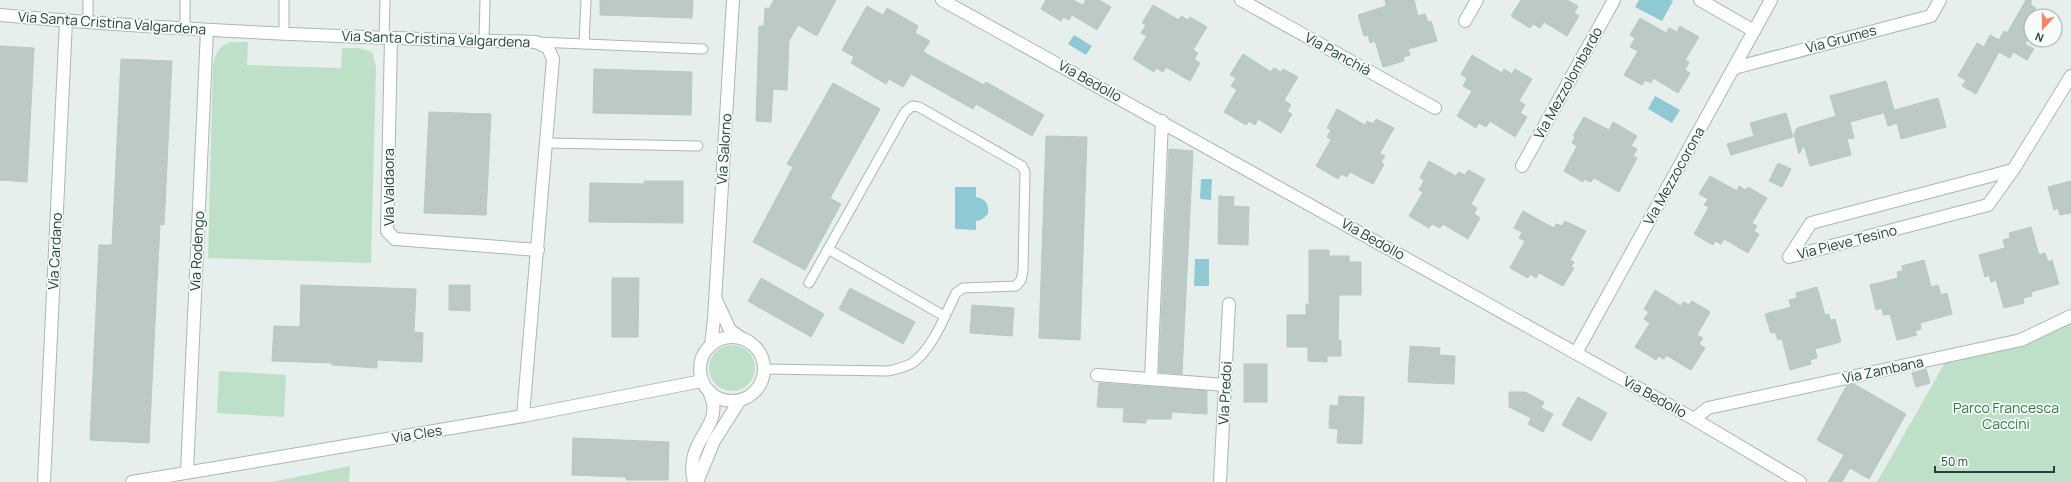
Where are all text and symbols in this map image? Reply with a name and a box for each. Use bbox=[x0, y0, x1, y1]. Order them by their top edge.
street label: Via Santa Cristina Valgardena bbox=[17, 6, 207, 39]
north arrow bbox=[2023, 8, 2063, 48]
street label: Via Grumes bbox=[1803, 20, 1878, 57]
street label: Via Mezzolombardo bbox=[1529, 23, 1606, 142]
street label: Via Santa Cristina Valgardena bbox=[341, 26, 531, 51]
street label: Via Panchià bbox=[1302, 27, 1375, 80]
text: N bbox=[2033, 29, 2046, 46]
street label: Via Bedollo bbox=[1055, 55, 1126, 106]
street label: Via Salorno bbox=[712, 113, 735, 185]
street label: Via Mezzocorona bbox=[1639, 123, 1708, 228]
street label: Via Valdaora bbox=[379, 148, 398, 226]
street label: Via Rodengo bbox=[185, 210, 208, 292]
street label: Via Cardano bbox=[43, 212, 66, 290]
street label: Via Bedollo bbox=[1338, 213, 1409, 264]
street label: Via Pieve Tesino bbox=[1795, 220, 1899, 263]
street label: Via Zambana bbox=[1841, 352, 1925, 387]
street label: Via Predoi bbox=[1213, 361, 1236, 425]
street label: Via Bedollo bbox=[1620, 371, 1691, 422]
park label: Parco Francesca Caccini bbox=[1953, 398, 2059, 433]
street label: Via Cles bbox=[390, 420, 444, 447]
scale bar bbox=[1935, 448, 2054, 474]
text: 50 m bbox=[1941, 453, 1968, 470]

